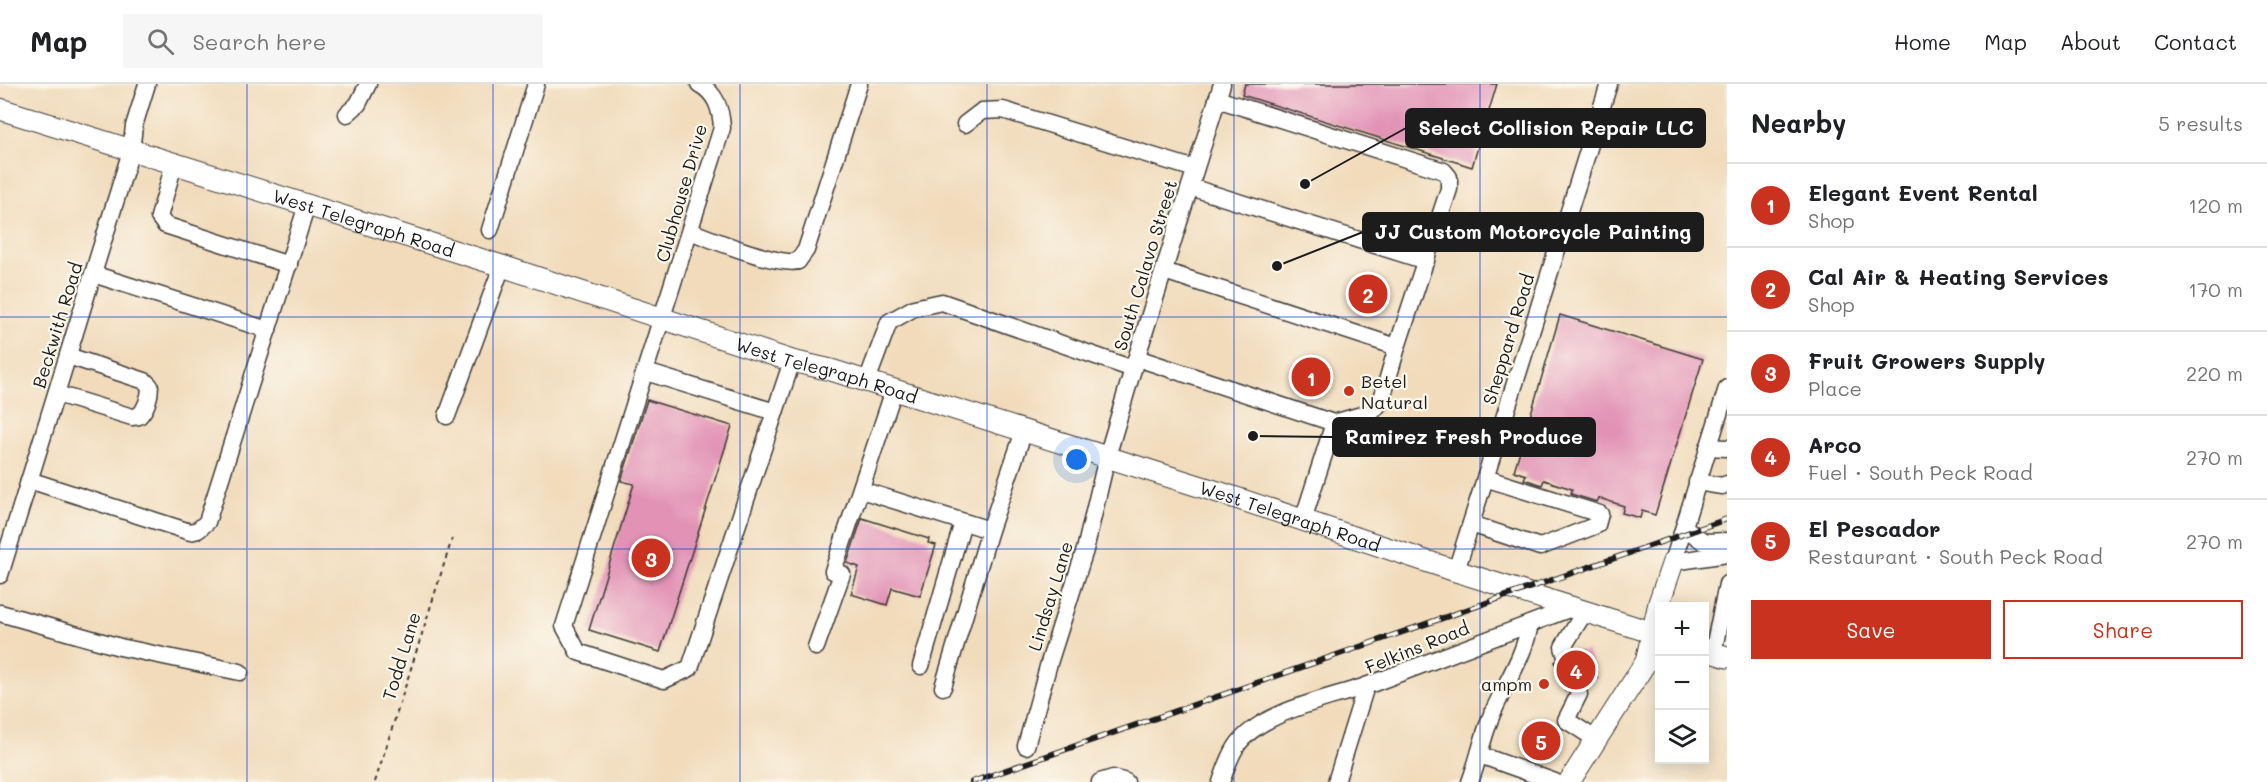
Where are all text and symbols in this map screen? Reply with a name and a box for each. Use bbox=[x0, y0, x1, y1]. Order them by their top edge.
search box bbox=[123, 14, 543, 68]
text: Map bbox=[30, 23, 87, 59]
icon: search bbox=[144, 25, 177, 58]
text: Search here bbox=[192, 27, 326, 56]
text: Home bbox=[1894, 28, 1951, 55]
text: Map bbox=[1984, 28, 2027, 55]
text: About bbox=[2060, 28, 2121, 55]
text: Contact bbox=[2154, 28, 2237, 55]
text: Nearby bbox=[1751, 106, 1846, 140]
callout: Select Collision Repair LLC bbox=[1406, 109, 1705, 147]
text: 5 results bbox=[2158, 110, 2243, 136]
text: Select Collision Repair LLC bbox=[1418, 114, 1694, 140]
street label: Clubhouse Drive bbox=[650, 121, 712, 265]
street label: South Calavo Street bbox=[1108, 177, 1182, 353]
text: Elegant Event Rental bbox=[1808, 178, 2038, 207]
street label: West Telegraph Road bbox=[270, 183, 457, 262]
text: 1 bbox=[1766, 192, 1775, 218]
text: 120 m bbox=[2188, 192, 2243, 218]
text: Shop bbox=[1808, 207, 1855, 233]
callout: JJ Custom Motorcycle Painting bbox=[1363, 213, 1703, 251]
text: JJ Custom Motorcycle Painting bbox=[1375, 218, 1691, 244]
street label: Beckwith Road bbox=[26, 259, 88, 391]
text: Cal Air & Heating Services bbox=[1808, 262, 2109, 291]
street label: Sheppard Road bbox=[1477, 271, 1539, 407]
pin: 2 bbox=[1348, 272, 1388, 316]
text: 2 bbox=[1765, 276, 1776, 302]
text: 170 m bbox=[2188, 276, 2243, 302]
text: Shop bbox=[1808, 291, 1855, 317]
street label: West Telegraph Road bbox=[733, 331, 921, 409]
text: Fruit Growers Supply bbox=[1808, 346, 2046, 375]
pin: 1 bbox=[1292, 354, 1330, 400]
text: 3 bbox=[1765, 360, 1777, 386]
text: 220 m bbox=[2186, 360, 2243, 386]
place label: Betel Natural bbox=[1361, 369, 1428, 414]
text: Place bbox=[1808, 375, 1862, 401]
marker: Betel Natural bbox=[1342, 384, 1356, 398]
callout: Ramirez Fresh Produce bbox=[1333, 418, 1595, 456]
text: Ramirez Fresh Produce bbox=[1345, 423, 1583, 449]
text: Arco bbox=[1808, 430, 1861, 459]
text: 4 bbox=[1764, 444, 1777, 470]
text: 270 m bbox=[2186, 444, 2243, 470]
your location bbox=[1062, 445, 1091, 474]
text: Fuel · South Peck Road bbox=[1808, 459, 2033, 485]
street label: West Telegraph Road bbox=[1197, 475, 1384, 557]
text: El Pescador bbox=[1808, 514, 1941, 543]
text: 5 bbox=[1765, 528, 1776, 554]
text: 270 m bbox=[2186, 528, 2243, 554]
pin: 3 bbox=[632, 536, 670, 580]
street label: Lindsay Lane bbox=[1022, 538, 1078, 654]
text: Restaurant · South Peck Road bbox=[1808, 543, 2103, 569]
button: Save bbox=[1751, 600, 1991, 659]
button: Share bbox=[2003, 600, 2243, 659]
map controls bbox=[1655, 602, 1709, 764]
button: + bbox=[1655, 602, 1709, 656]
street label: Todd Lane bbox=[376, 609, 426, 703]
street label: Felkins Road bbox=[1361, 615, 1473, 679]
pin: 4 bbox=[1556, 648, 1596, 692]
button: − bbox=[1655, 656, 1709, 710]
place label: ampm bbox=[1481, 672, 1532, 696]
marker: ampm bbox=[1537, 677, 1551, 691]
button: layers bbox=[1655, 710, 1709, 764]
pin: 5 bbox=[1522, 718, 1560, 764]

